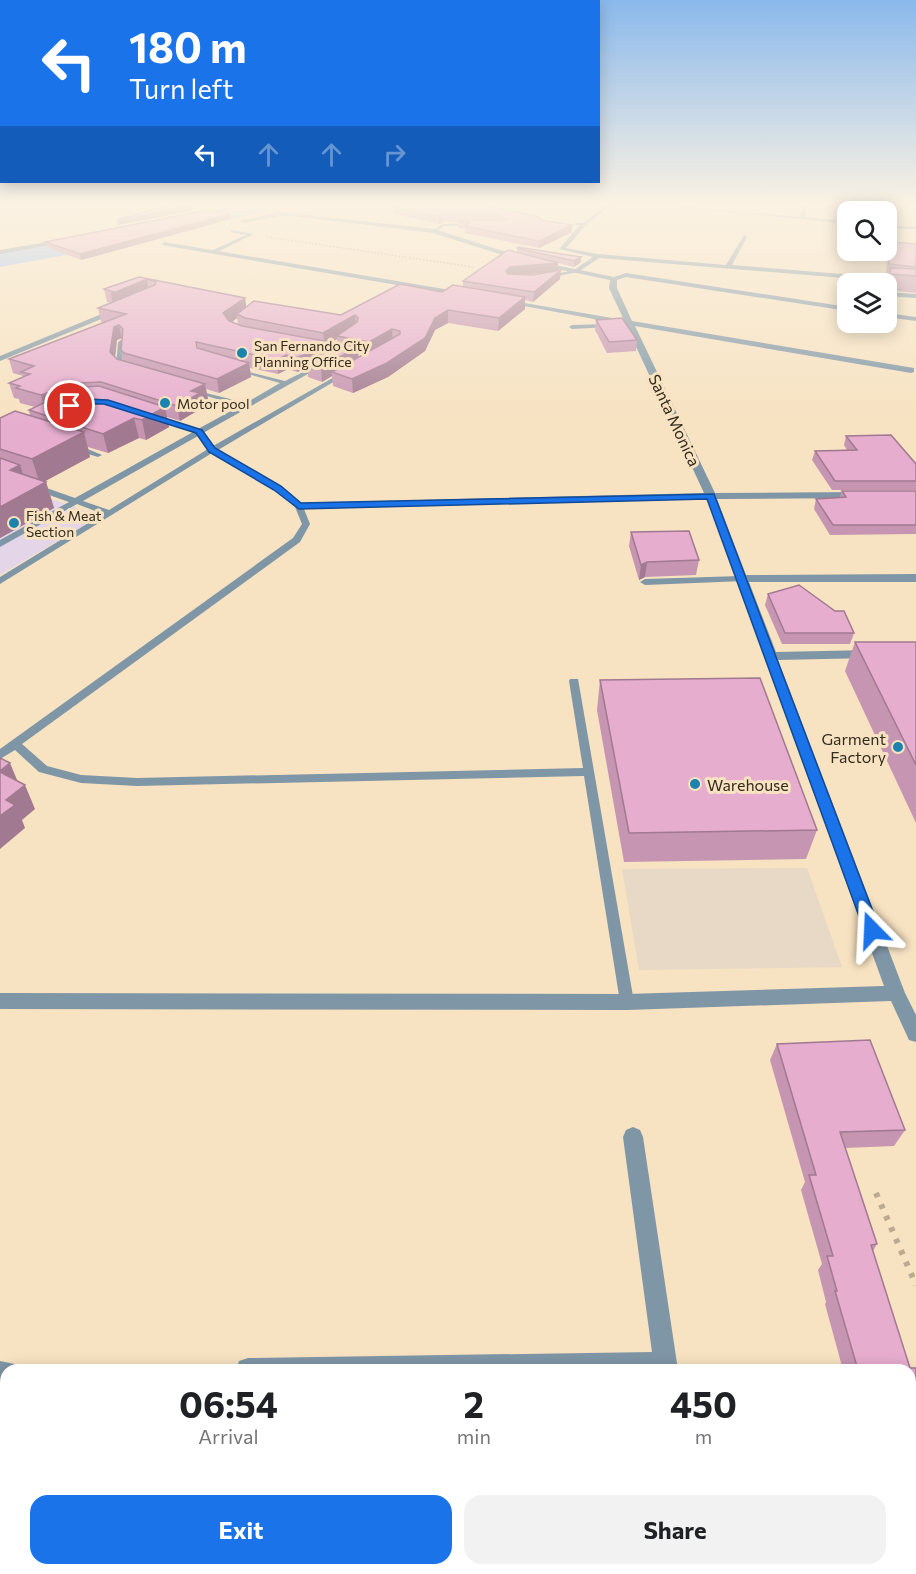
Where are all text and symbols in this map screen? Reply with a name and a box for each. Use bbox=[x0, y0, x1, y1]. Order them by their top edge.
text: 180 m bbox=[129, 20, 247, 72]
icon: left bbox=[30, 24, 108, 102]
text: Turn left bbox=[129, 72, 233, 105]
icon: left bbox=[189, 138, 222, 171]
icon: ahead bbox=[252, 138, 285, 171]
icon: ahead bbox=[315, 138, 348, 171]
icon: right bbox=[378, 138, 411, 171]
map controls bbox=[837, 201, 897, 333]
button: search bbox=[837, 201, 897, 261]
button: layers bbox=[837, 273, 897, 333]
place label: San Fernando City Planning Office bbox=[254, 337, 370, 370]
marker: San Fernando City Planning Office bbox=[235, 346, 249, 360]
street label: Santa Monica bbox=[645, 371, 705, 469]
pin bbox=[44, 380, 95, 431]
icon: arrive bbox=[53, 389, 86, 422]
place label: Motor pool bbox=[177, 395, 249, 412]
marker: Motor pool bbox=[158, 396, 172, 410]
place label: Fish & Meat Section bbox=[26, 507, 102, 540]
marker: Fish & Meat Section bbox=[7, 516, 21, 530]
place label: Garment Factory bbox=[821, 729, 886, 766]
marker: Garment Factory bbox=[891, 740, 905, 754]
place label: Warehouse bbox=[707, 775, 789, 794]
marker: Warehouse bbox=[688, 777, 702, 791]
position arrow bbox=[840, 898, 904, 962]
text: 06:54 bbox=[179, 1381, 278, 1425]
text: 2 bbox=[464, 1381, 484, 1425]
text: 450 bbox=[670, 1381, 737, 1425]
text: Arrival bbox=[198, 1424, 259, 1448]
text: min bbox=[457, 1424, 491, 1448]
text: m bbox=[695, 1424, 712, 1448]
button: Exit bbox=[30, 1495, 452, 1564]
button: Share bbox=[464, 1495, 886, 1564]

